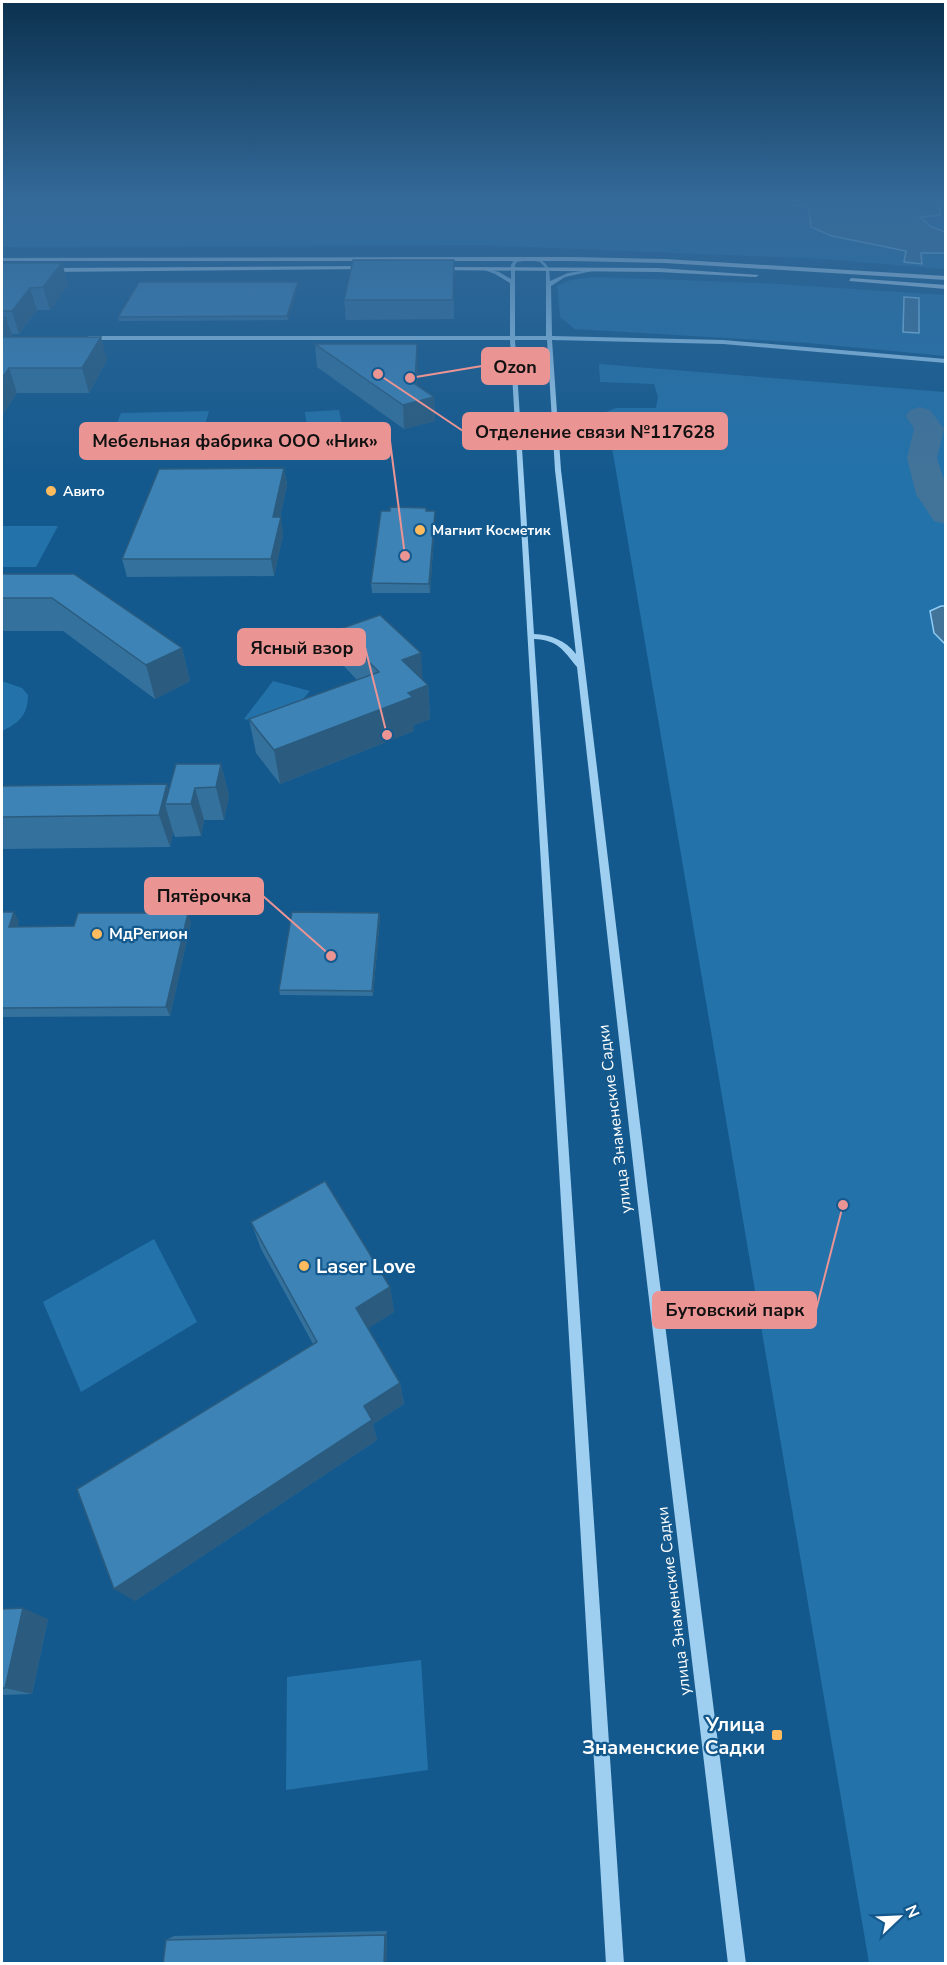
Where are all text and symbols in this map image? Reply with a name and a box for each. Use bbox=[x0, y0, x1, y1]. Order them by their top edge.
callout: Ozon bbox=[482, 348, 549, 384]
text: Ozon bbox=[493, 355, 537, 379]
callout: Отделение связи №117628 bbox=[463, 413, 727, 449]
text: Отделение связи №117628 bbox=[475, 420, 715, 444]
callout: Мебельная фабрика ООО «Ник» bbox=[80, 423, 390, 459]
text: Мебельная фабрика ООО «Ник» bbox=[92, 429, 378, 453]
place label: Авито bbox=[63, 482, 105, 501]
marker: Авито bbox=[44, 484, 58, 498]
place label: Магнит Косметик bbox=[432, 521, 551, 540]
marker: Магнит Косметик bbox=[413, 523, 427, 537]
callout: Ясный взор bbox=[238, 629, 365, 665]
text: Ясный взор bbox=[250, 636, 354, 660]
callout: Пятёрочка bbox=[145, 878, 263, 914]
text: Пятёрочка bbox=[157, 884, 251, 908]
place label: МдРегион bbox=[109, 923, 188, 945]
marker: МдРегион bbox=[90, 927, 104, 941]
street label: улица Знаменские Садки bbox=[592, 1023, 638, 1215]
place label: Laser Love bbox=[316, 1253, 416, 1280]
marker: Laser Love bbox=[297, 1259, 311, 1273]
callout: Бутовский парк bbox=[653, 1292, 816, 1328]
text: Бутовский парк bbox=[666, 1298, 805, 1322]
street label: улица Знаменские Садки bbox=[651, 1505, 697, 1697]
place label: Улица Знаменские Садки bbox=[582, 1711, 765, 1761]
marker: Улица Знаменские Садки bbox=[770, 1728, 784, 1742]
north arrow bbox=[869, 1887, 929, 1947]
text: N bbox=[899, 1902, 924, 1921]

